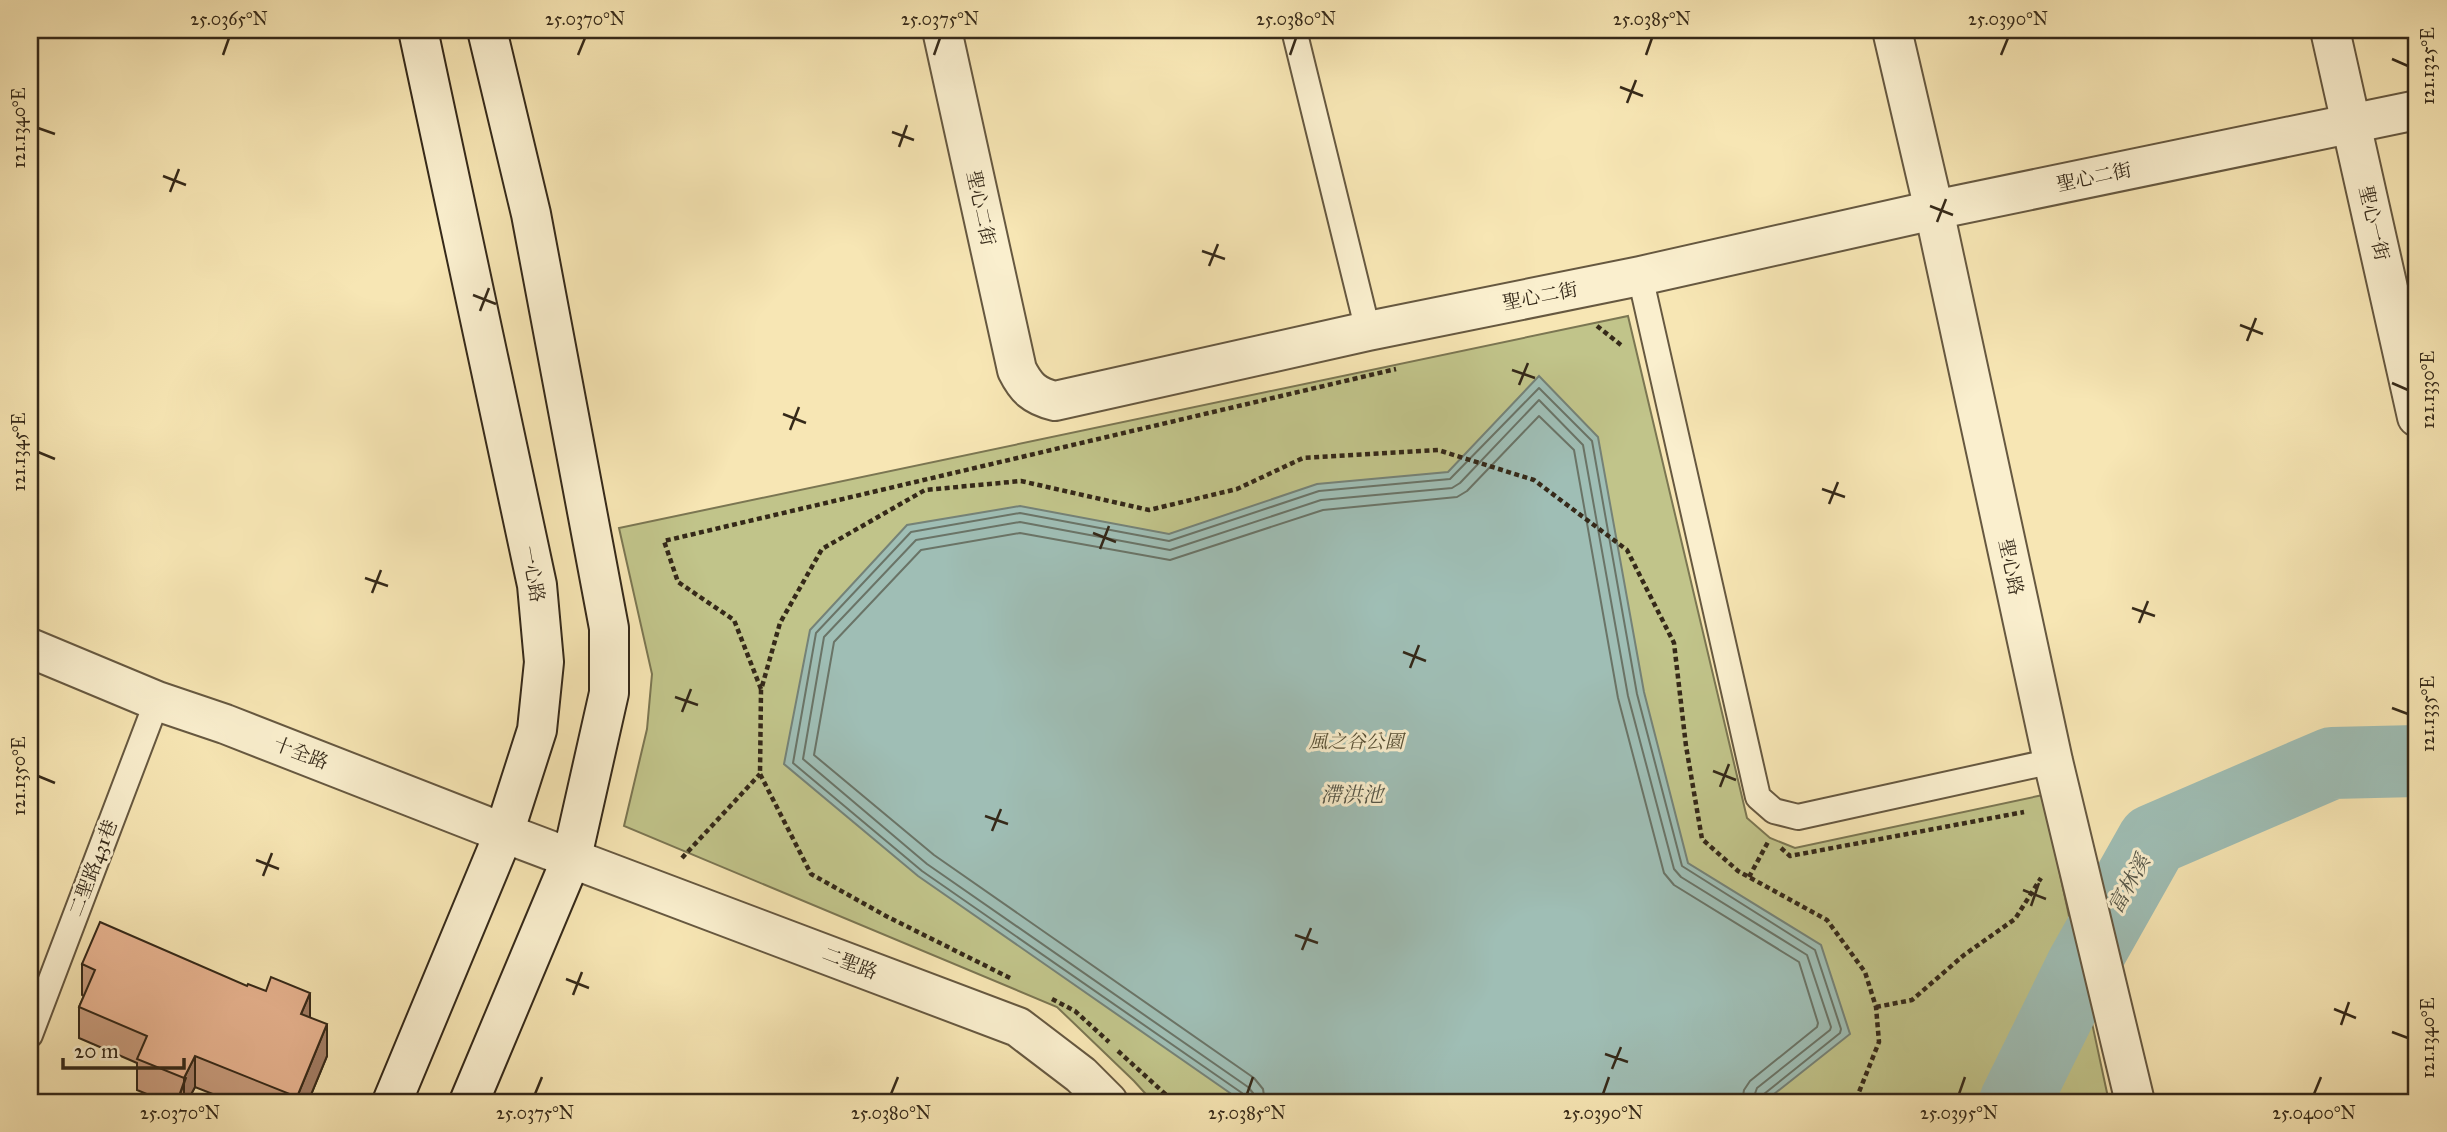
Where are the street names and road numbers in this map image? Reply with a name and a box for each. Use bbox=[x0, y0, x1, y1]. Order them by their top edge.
street label: 聖心二街 bbox=[2054, 158, 2134, 196]
street label: 聖心二街 bbox=[962, 168, 1000, 248]
street label: 聖心一街 bbox=[2354, 183, 2394, 263]
street label: 聖心二街 bbox=[1500, 277, 1580, 315]
street label: 聖心路 bbox=[1994, 537, 2028, 597]
street label: 一心路 bbox=[517, 544, 549, 604]
street label: 十全路 bbox=[270, 732, 332, 774]
street label: 二聖路431巷 bbox=[64, 816, 122, 920]
street label: 二聖路 bbox=[819, 942, 881, 984]

